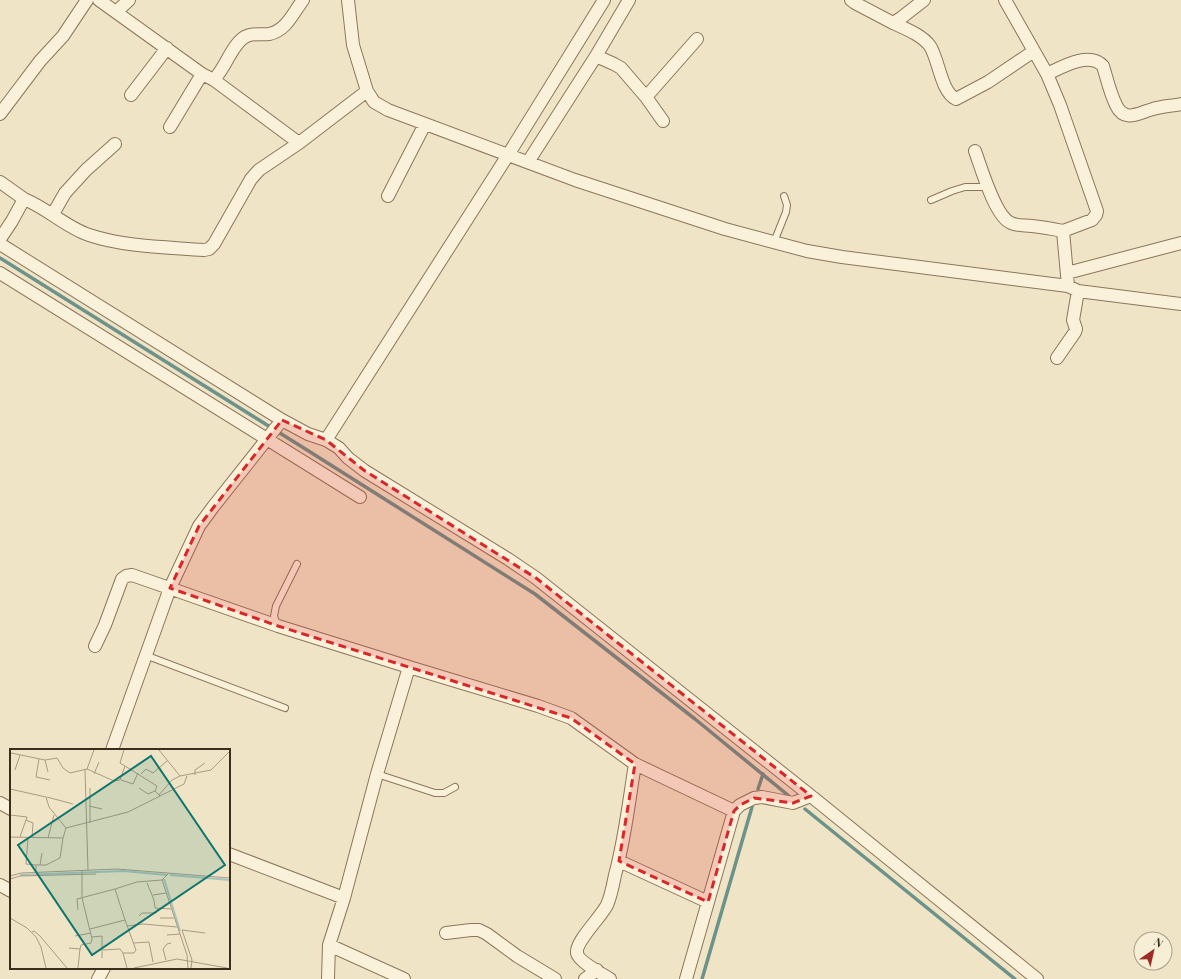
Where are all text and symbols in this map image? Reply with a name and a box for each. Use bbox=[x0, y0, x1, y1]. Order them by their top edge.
inset map bbox=[10, 749, 230, 969]
north arrow bbox=[1133, 931, 1173, 971]
text: N bbox=[1151, 934, 1166, 951]

